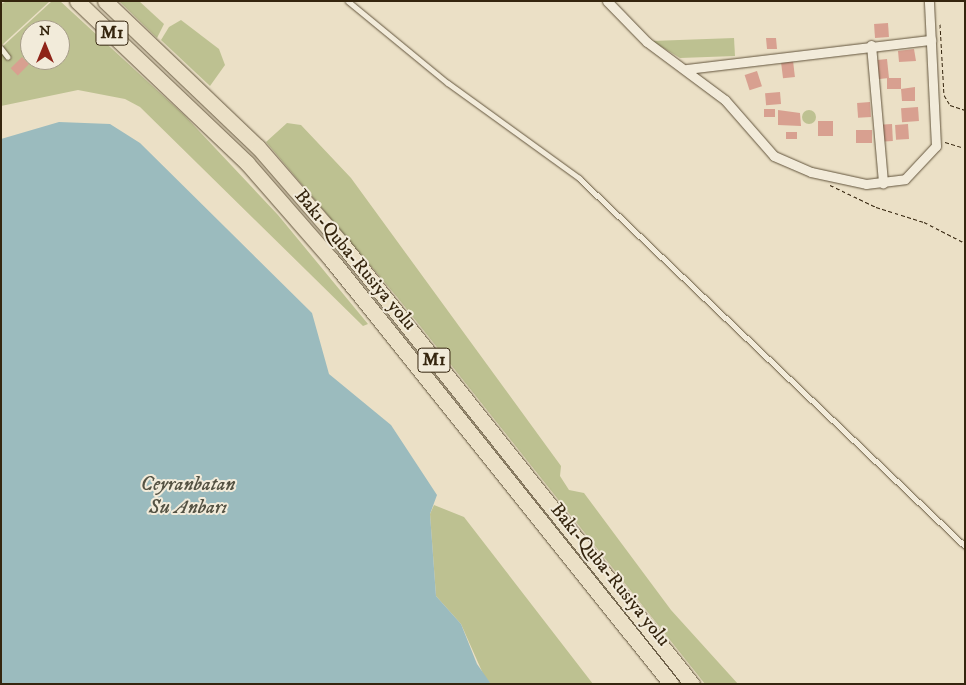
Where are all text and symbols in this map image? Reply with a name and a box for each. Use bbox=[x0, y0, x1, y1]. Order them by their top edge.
road number: M1 bbox=[94, 17, 130, 48]
north arrow bbox=[20, 20, 70, 70]
text: N bbox=[39, 22, 51, 40]
street label: Bakı-Quba-Rusiya yolu bbox=[289, 185, 421, 335]
road number: M1 bbox=[416, 344, 452, 376]
water label: Ceyranbatan Su Anbarı bbox=[141, 473, 235, 520]
street label: Bakı-Quba-Rusiya yolu bbox=[545, 499, 675, 651]

